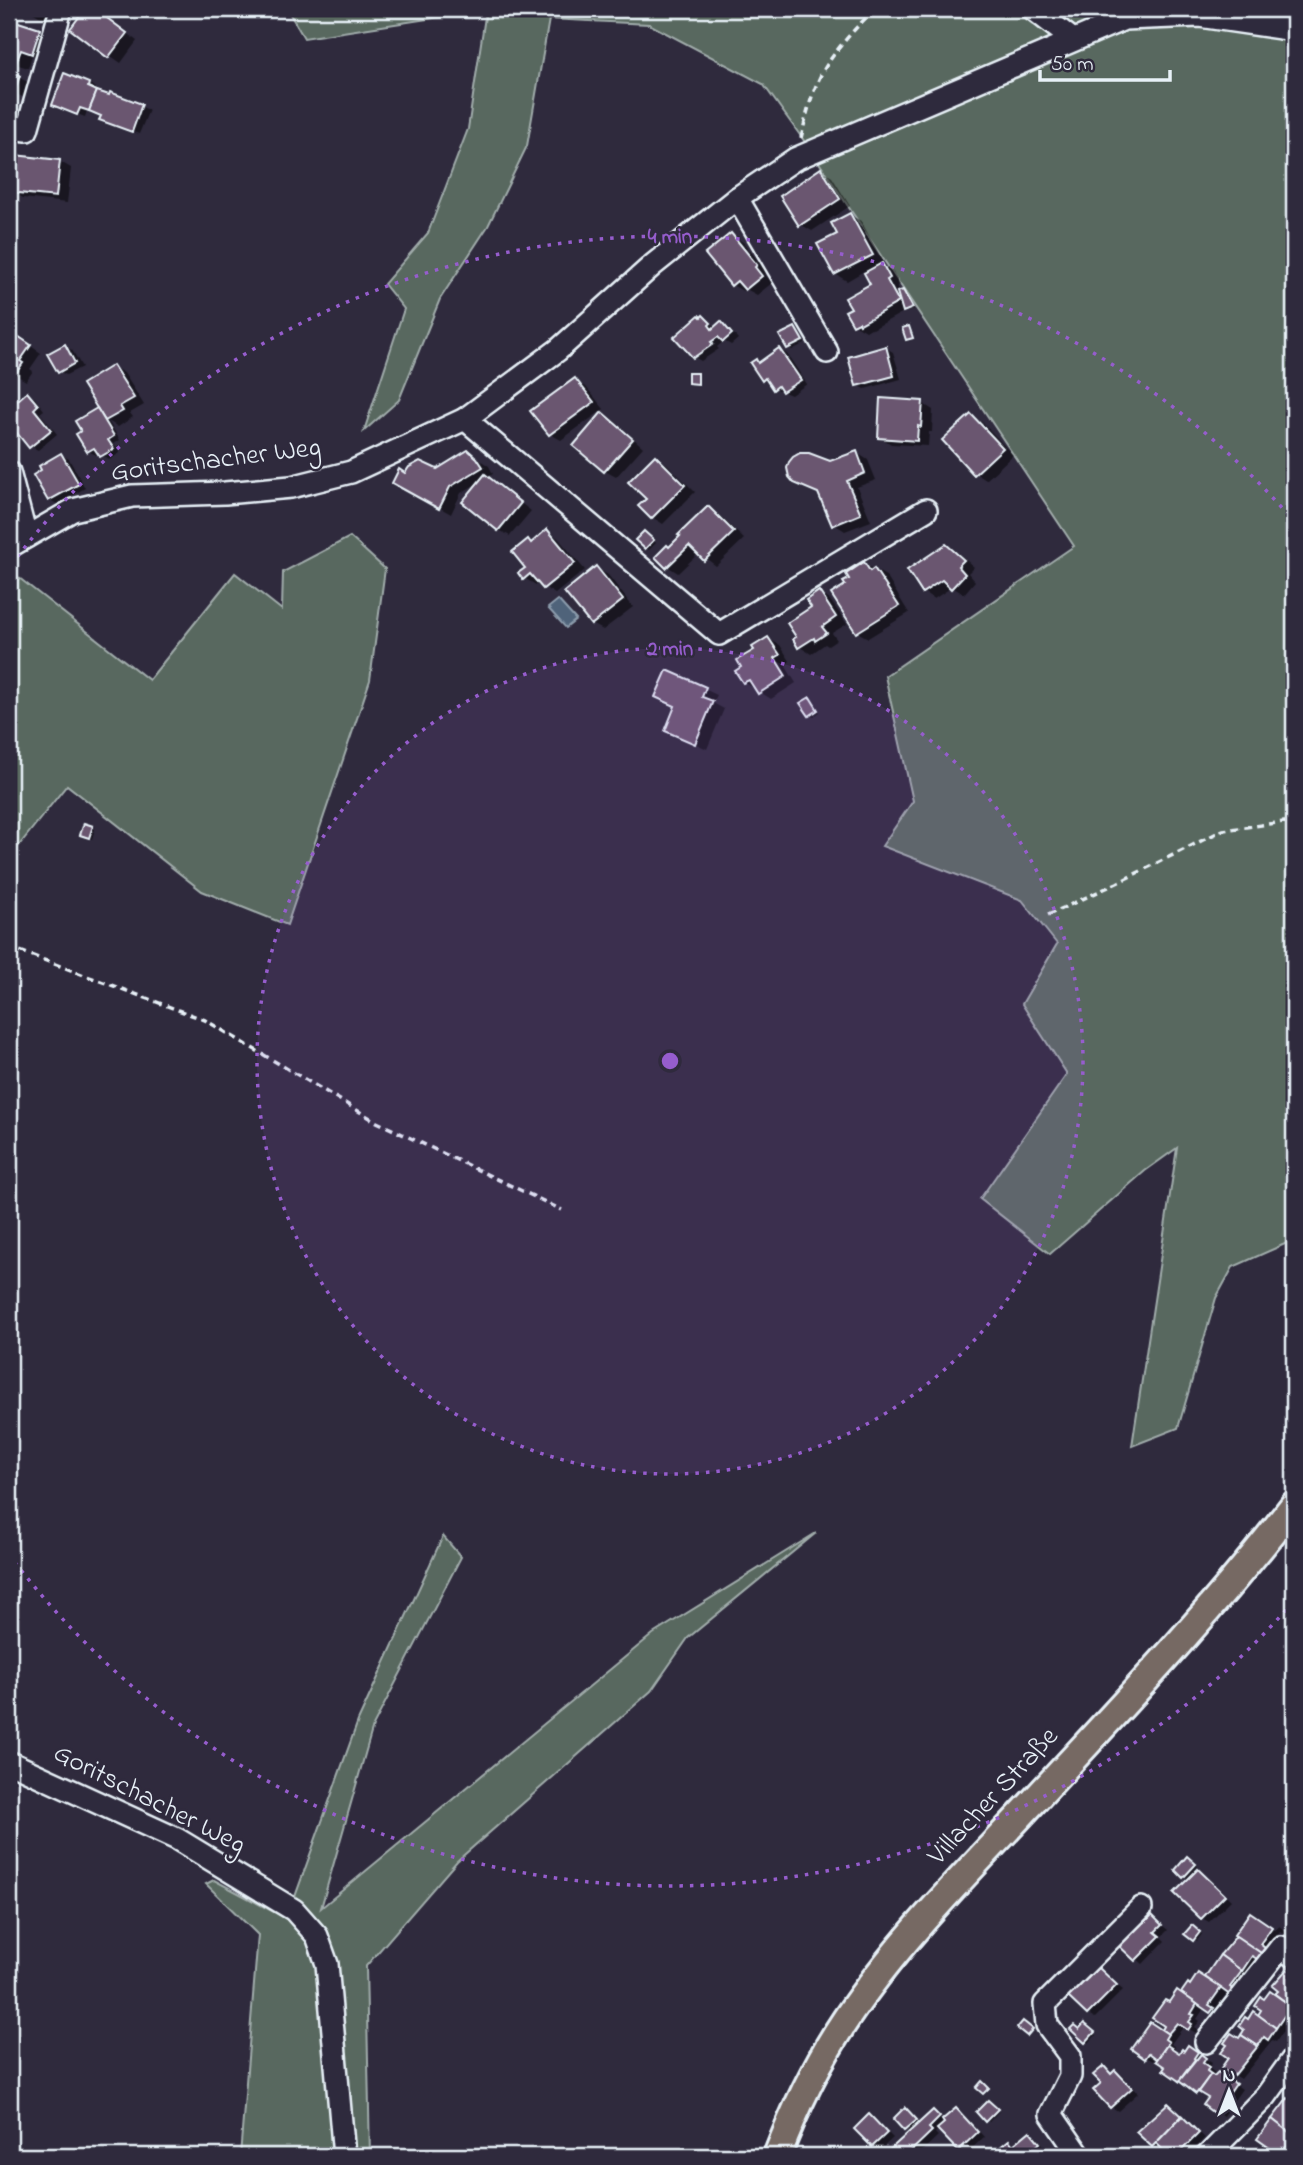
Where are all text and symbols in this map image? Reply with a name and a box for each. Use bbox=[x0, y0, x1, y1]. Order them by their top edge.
scale bar bbox=[1040, 38, 1170, 82]
text: 50 m bbox=[1051, 50, 1094, 80]
text: 4 min bbox=[648, 223, 692, 253]
street label: Goritschacher Weg bbox=[109, 428, 323, 494]
text: 2 min bbox=[646, 635, 693, 665]
centre of rings bbox=[658, 1049, 682, 1073]
street label: Villacher Straße bbox=[918, 1718, 1069, 1876]
street label: Goritschacher Weg bbox=[46, 1734, 252, 1866]
north arrow bbox=[1194, 2056, 1264, 2126]
text: N bbox=[1223, 2063, 1236, 2090]

